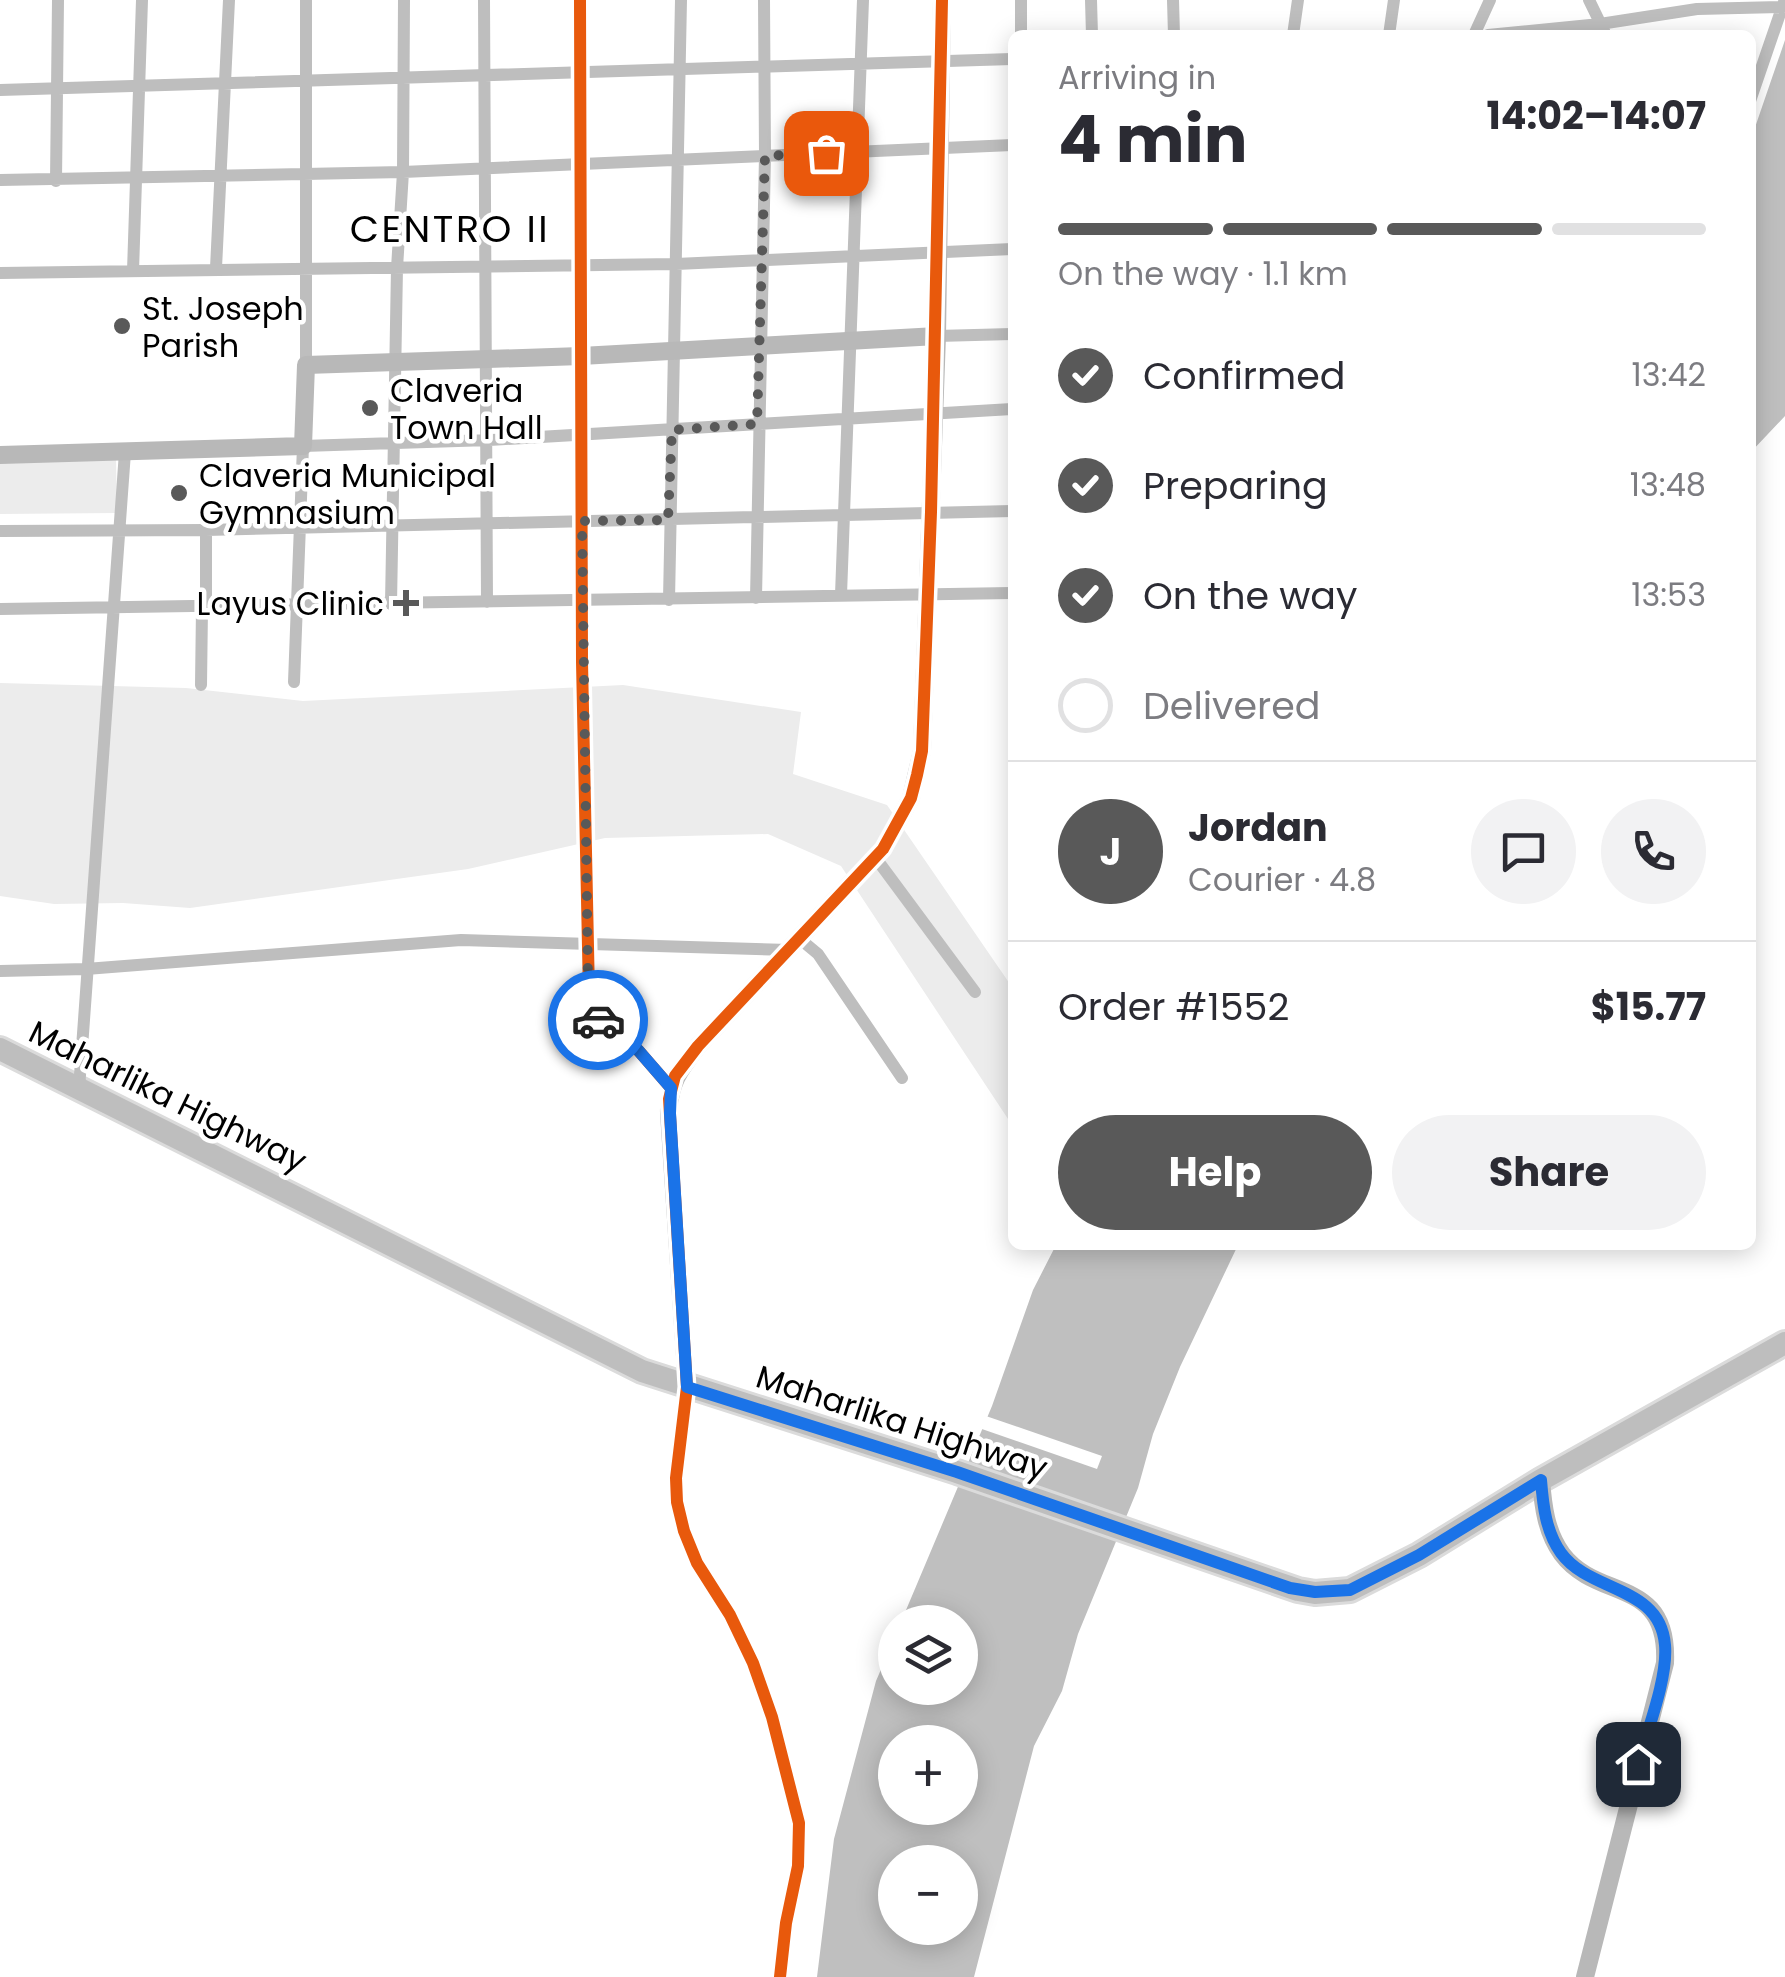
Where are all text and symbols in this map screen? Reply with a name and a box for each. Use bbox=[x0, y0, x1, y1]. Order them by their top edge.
text: Arriving in bbox=[1058, 55, 1216, 100]
text: 14:02–14:07 bbox=[1486, 89, 1706, 142]
text: 4 min bbox=[1058, 94, 1248, 185]
pin bbox=[784, 111, 869, 196]
icon: bag bbox=[799, 126, 854, 181]
district label: CENTRO II bbox=[350, 202, 550, 255]
text: On the way · 1.1 km bbox=[1058, 251, 1348, 296]
place label: St. Joseph Parish bbox=[142, 286, 304, 368]
marker: St. Joseph Parish bbox=[111, 315, 133, 337]
icon: check bbox=[1058, 348, 1113, 403]
text: Confirmed bbox=[1143, 349, 1345, 402]
text: 13:42 bbox=[1632, 352, 1706, 397]
place label: Claveria Town Hall bbox=[390, 368, 543, 450]
marker: Claveria Town Hall bbox=[359, 397, 381, 419]
place label: Claveria Municipal Gymnasium bbox=[199, 453, 496, 535]
icon: check bbox=[1058, 458, 1113, 513]
text: Preparing bbox=[1143, 459, 1328, 512]
text: 13:48 bbox=[1630, 462, 1706, 507]
marker: Claveria Municipal Gymnasium bbox=[168, 482, 190, 504]
icon: check bbox=[1058, 568, 1113, 623]
text: On the way bbox=[1143, 569, 1357, 622]
text: 13:53 bbox=[1631, 572, 1706, 617]
place label: Layus Clinic bbox=[197, 581, 384, 626]
marker: Layus Clinic bbox=[393, 590, 419, 616]
text: Delivered bbox=[1143, 679, 1320, 732]
button: chat bbox=[1471, 799, 1576, 904]
button: phone bbox=[1601, 799, 1706, 904]
text: Jordan bbox=[1188, 801, 1328, 854]
text: J bbox=[1100, 825, 1121, 878]
text: Courier · 4.8 bbox=[1188, 857, 1376, 902]
courier bbox=[548, 970, 648, 1070]
text: Order #1552 bbox=[1058, 980, 1289, 1033]
text: $15.77 bbox=[1591, 980, 1706, 1033]
icon: car bbox=[571, 993, 626, 1048]
street label: Maharlika Highway bbox=[22, 1009, 314, 1183]
button: Help bbox=[1058, 1115, 1372, 1230]
button: Share bbox=[1392, 1115, 1706, 1230]
street label: Maharlika Highway bbox=[751, 1354, 1053, 1490]
map controls bbox=[878, 1605, 978, 1945]
button: layers bbox=[878, 1605, 978, 1705]
pin bbox=[1596, 1722, 1681, 1807]
button: + bbox=[878, 1725, 978, 1825]
icon: home bbox=[1611, 1737, 1666, 1792]
button: − bbox=[878, 1845, 978, 1945]

